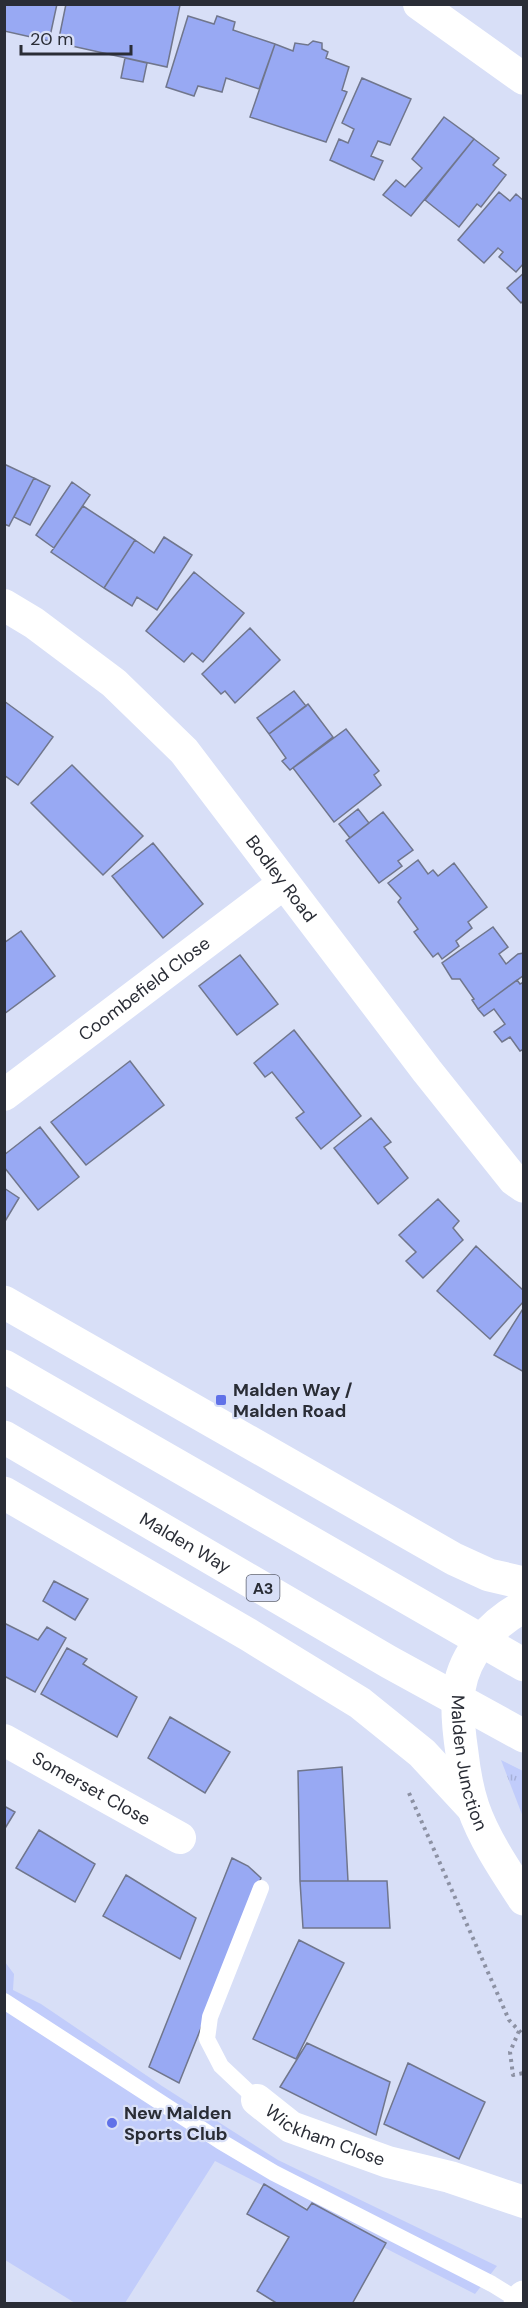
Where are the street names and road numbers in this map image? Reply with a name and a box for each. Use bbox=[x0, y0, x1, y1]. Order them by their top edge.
street label: Bodley Road bbox=[240, 830, 322, 927]
street label: Coombefield Close bbox=[74, 931, 215, 1046]
street label: Malden Way bbox=[135, 1507, 235, 1579]
road number: A3 bbox=[246, 1575, 280, 1601]
street label: Malden Junction bbox=[446, 1695, 493, 1834]
street label: Somerset Close bbox=[28, 1746, 155, 1831]
street label: Wickham Close bbox=[260, 2099, 388, 2172]

